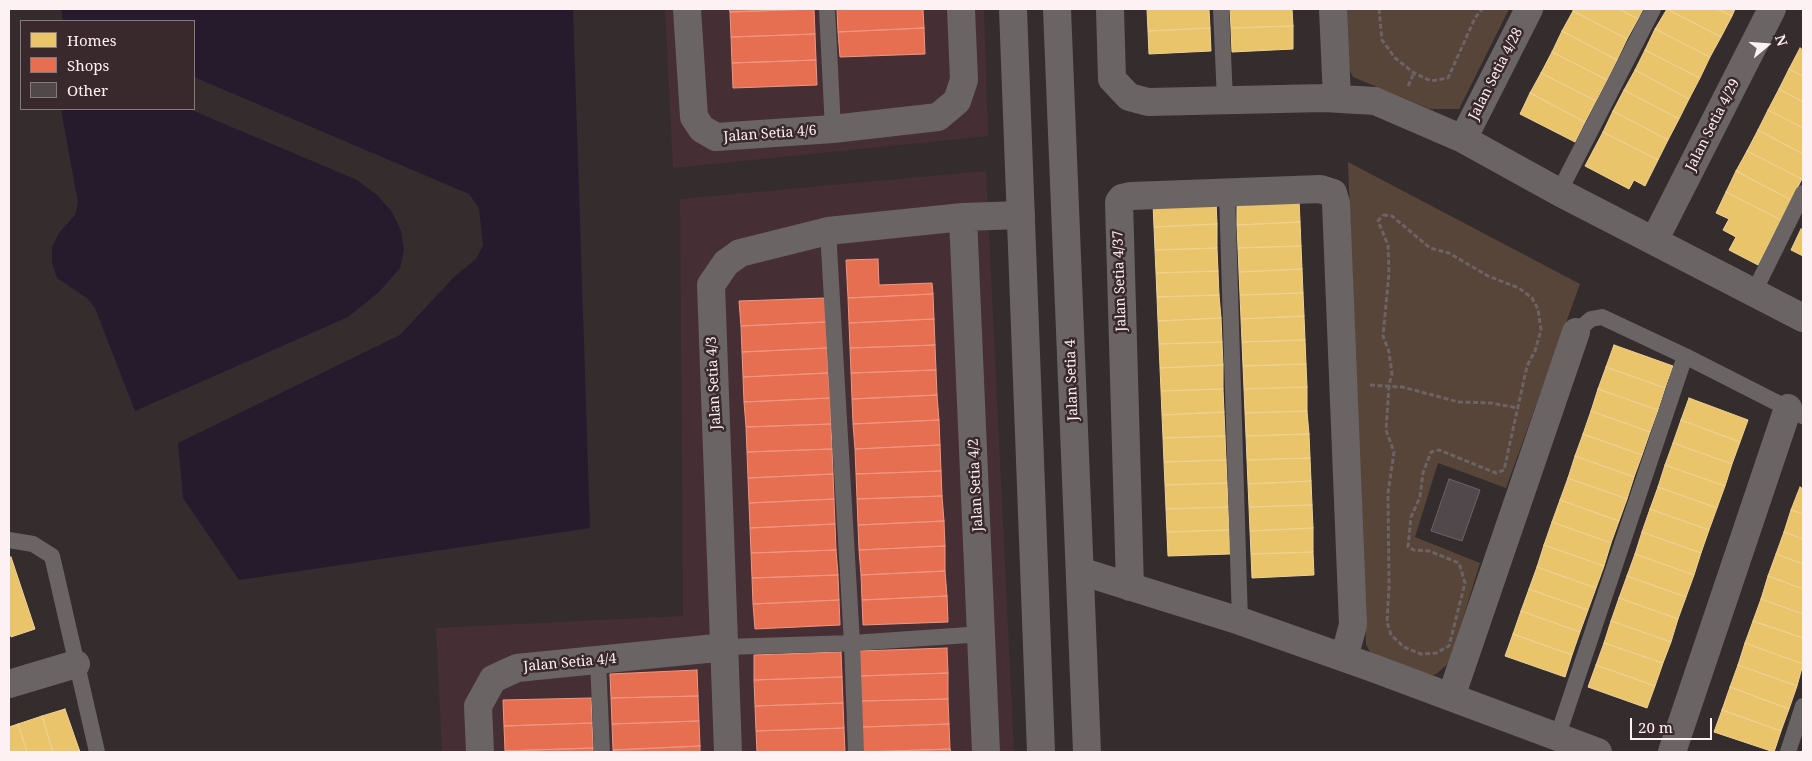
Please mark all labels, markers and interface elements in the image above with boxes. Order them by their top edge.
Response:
legend [20,20,195,110]
north arrow [1742,20,1792,70]
street label: Jalan Setia 4/28 [1466,25,1526,123]
text: Homes [67,30,117,50]
text: N [1771,32,1792,48]
text: Shops [67,55,109,75]
street label: Jalan Setia 4/29 [1683,76,1743,174]
text: Other [67,80,108,100]
street label: Jalan Setia 4/6 [723,122,817,146]
street label: Jalan Setia 4/37 [1110,230,1130,332]
street label: Jalan Setia 4/3 [703,336,725,430]
street label: Jalan Setia 4 [1062,339,1082,421]
street label: Jalan Setia 4/2 [965,438,987,532]
street label: Jalan Setia 4/4 [523,651,617,675]
scale bar [1632,708,1714,740]
text: 20 m [1638,717,1673,737]

